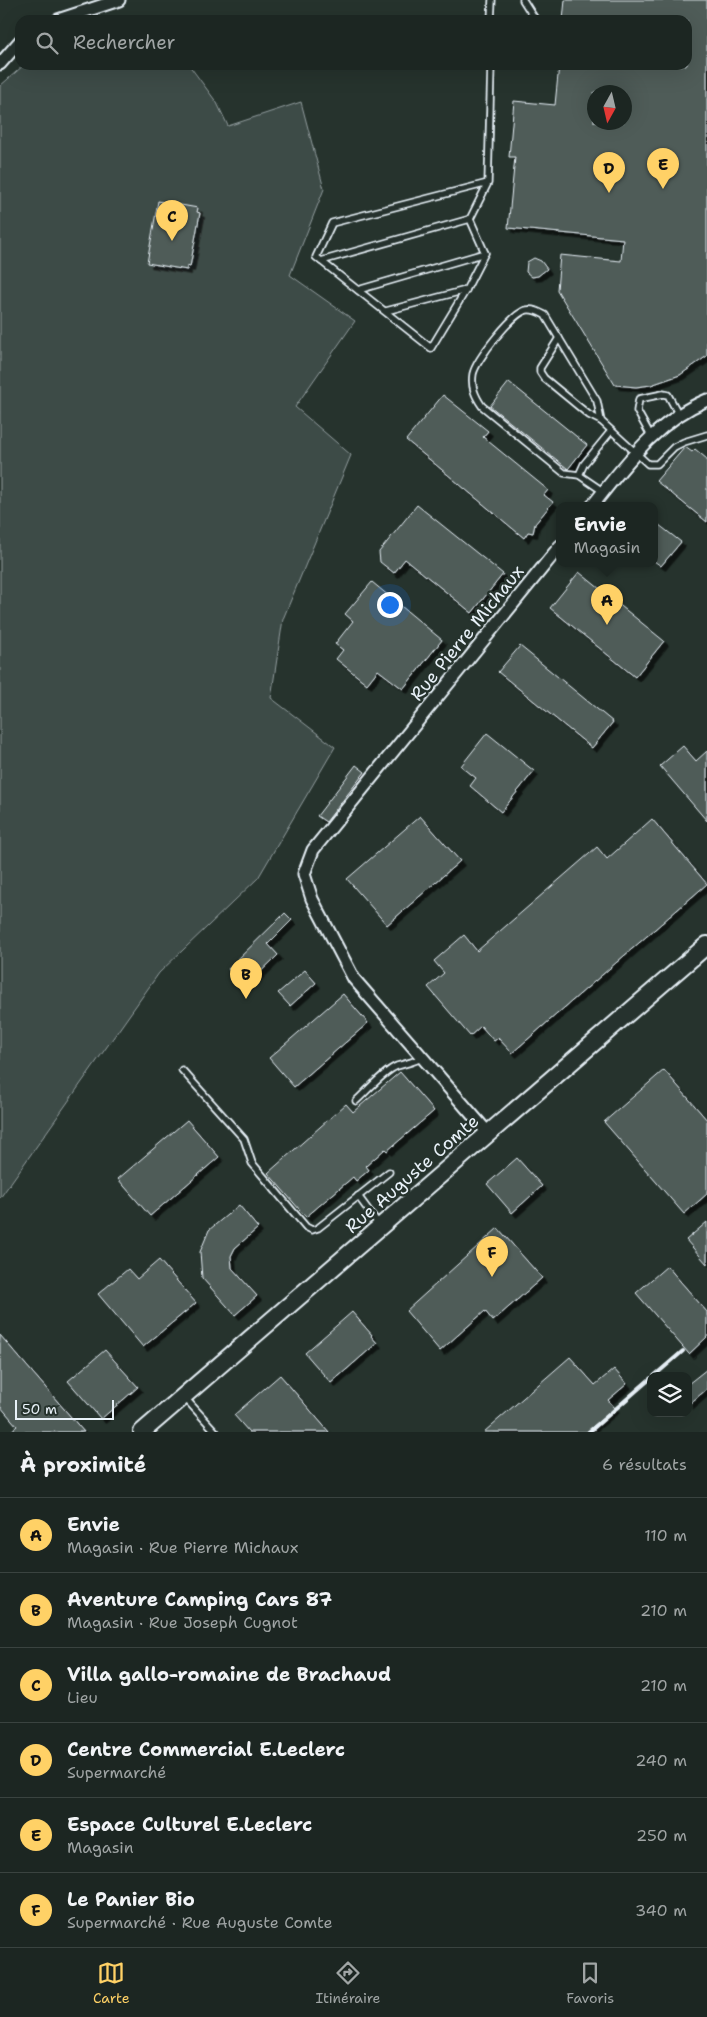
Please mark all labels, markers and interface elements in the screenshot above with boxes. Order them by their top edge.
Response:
search box [15,15,692,70]
icon: search [33,29,61,57]
text: Rechercher [73,30,176,55]
north arrow [587,85,632,130]
pin: E [647,148,679,189]
pin: D [593,152,625,193]
pin: C [156,200,188,241]
popup [556,502,658,567]
text: Envie [574,512,627,537]
text: Magasin [574,537,640,558]
street label: Rue Pierre Michaux [405,560,529,706]
pin: A [591,584,623,625]
your location [377,592,403,618]
pin: B [230,958,262,999]
street label: Rue Auguste Comte [340,1109,484,1239]
pin: F [476,1236,508,1277]
map controls [647,1372,692,1417]
button: layers [647,1372,692,1417]
scale bar [15,1397,114,1420]
text: 50 m [22,1400,57,1418]
text: À proximité [20,1451,146,1479]
text: 6 résultats [602,1454,687,1475]
text: Envie [67,1512,120,1537]
text: A [30,1525,42,1546]
text: 110 m [644,1525,687,1546]
text: Magasin · Rue Pierre Michaux [67,1537,298,1558]
text: Aventure Camping Cars 87 [67,1587,332,1612]
text: B [31,1600,41,1621]
text: 210 m [640,1600,687,1621]
text: Magasin · Rue Joseph Cugnot [67,1612,298,1633]
text: Villa gallo-romaine de Brachaud [67,1662,391,1687]
text: C [31,1675,41,1696]
text: 210 m [640,1675,687,1696]
text: Lieu [67,1687,98,1708]
text: Centre Commercial E.Leclerc [67,1737,345,1762]
text: D [30,1750,42,1771]
text: 240 m [635,1750,687,1771]
text: Supermarché [67,1762,166,1783]
text: Espace Culturel E.Leclerc [67,1812,312,1837]
text: E [31,1825,41,1846]
text: 250 m [636,1825,687,1846]
text: Magasin [67,1837,133,1858]
text: Le Panier Bio [67,1887,195,1912]
text: F [31,1900,41,1921]
text: 340 m [635,1900,687,1921]
text: Supermarché · Rue Auguste Comte [67,1912,333,1933]
tab: Carte [93,1959,130,2007]
tab: Itinéraire [315,1959,381,2007]
tab: Favoris [566,1959,614,2007]

